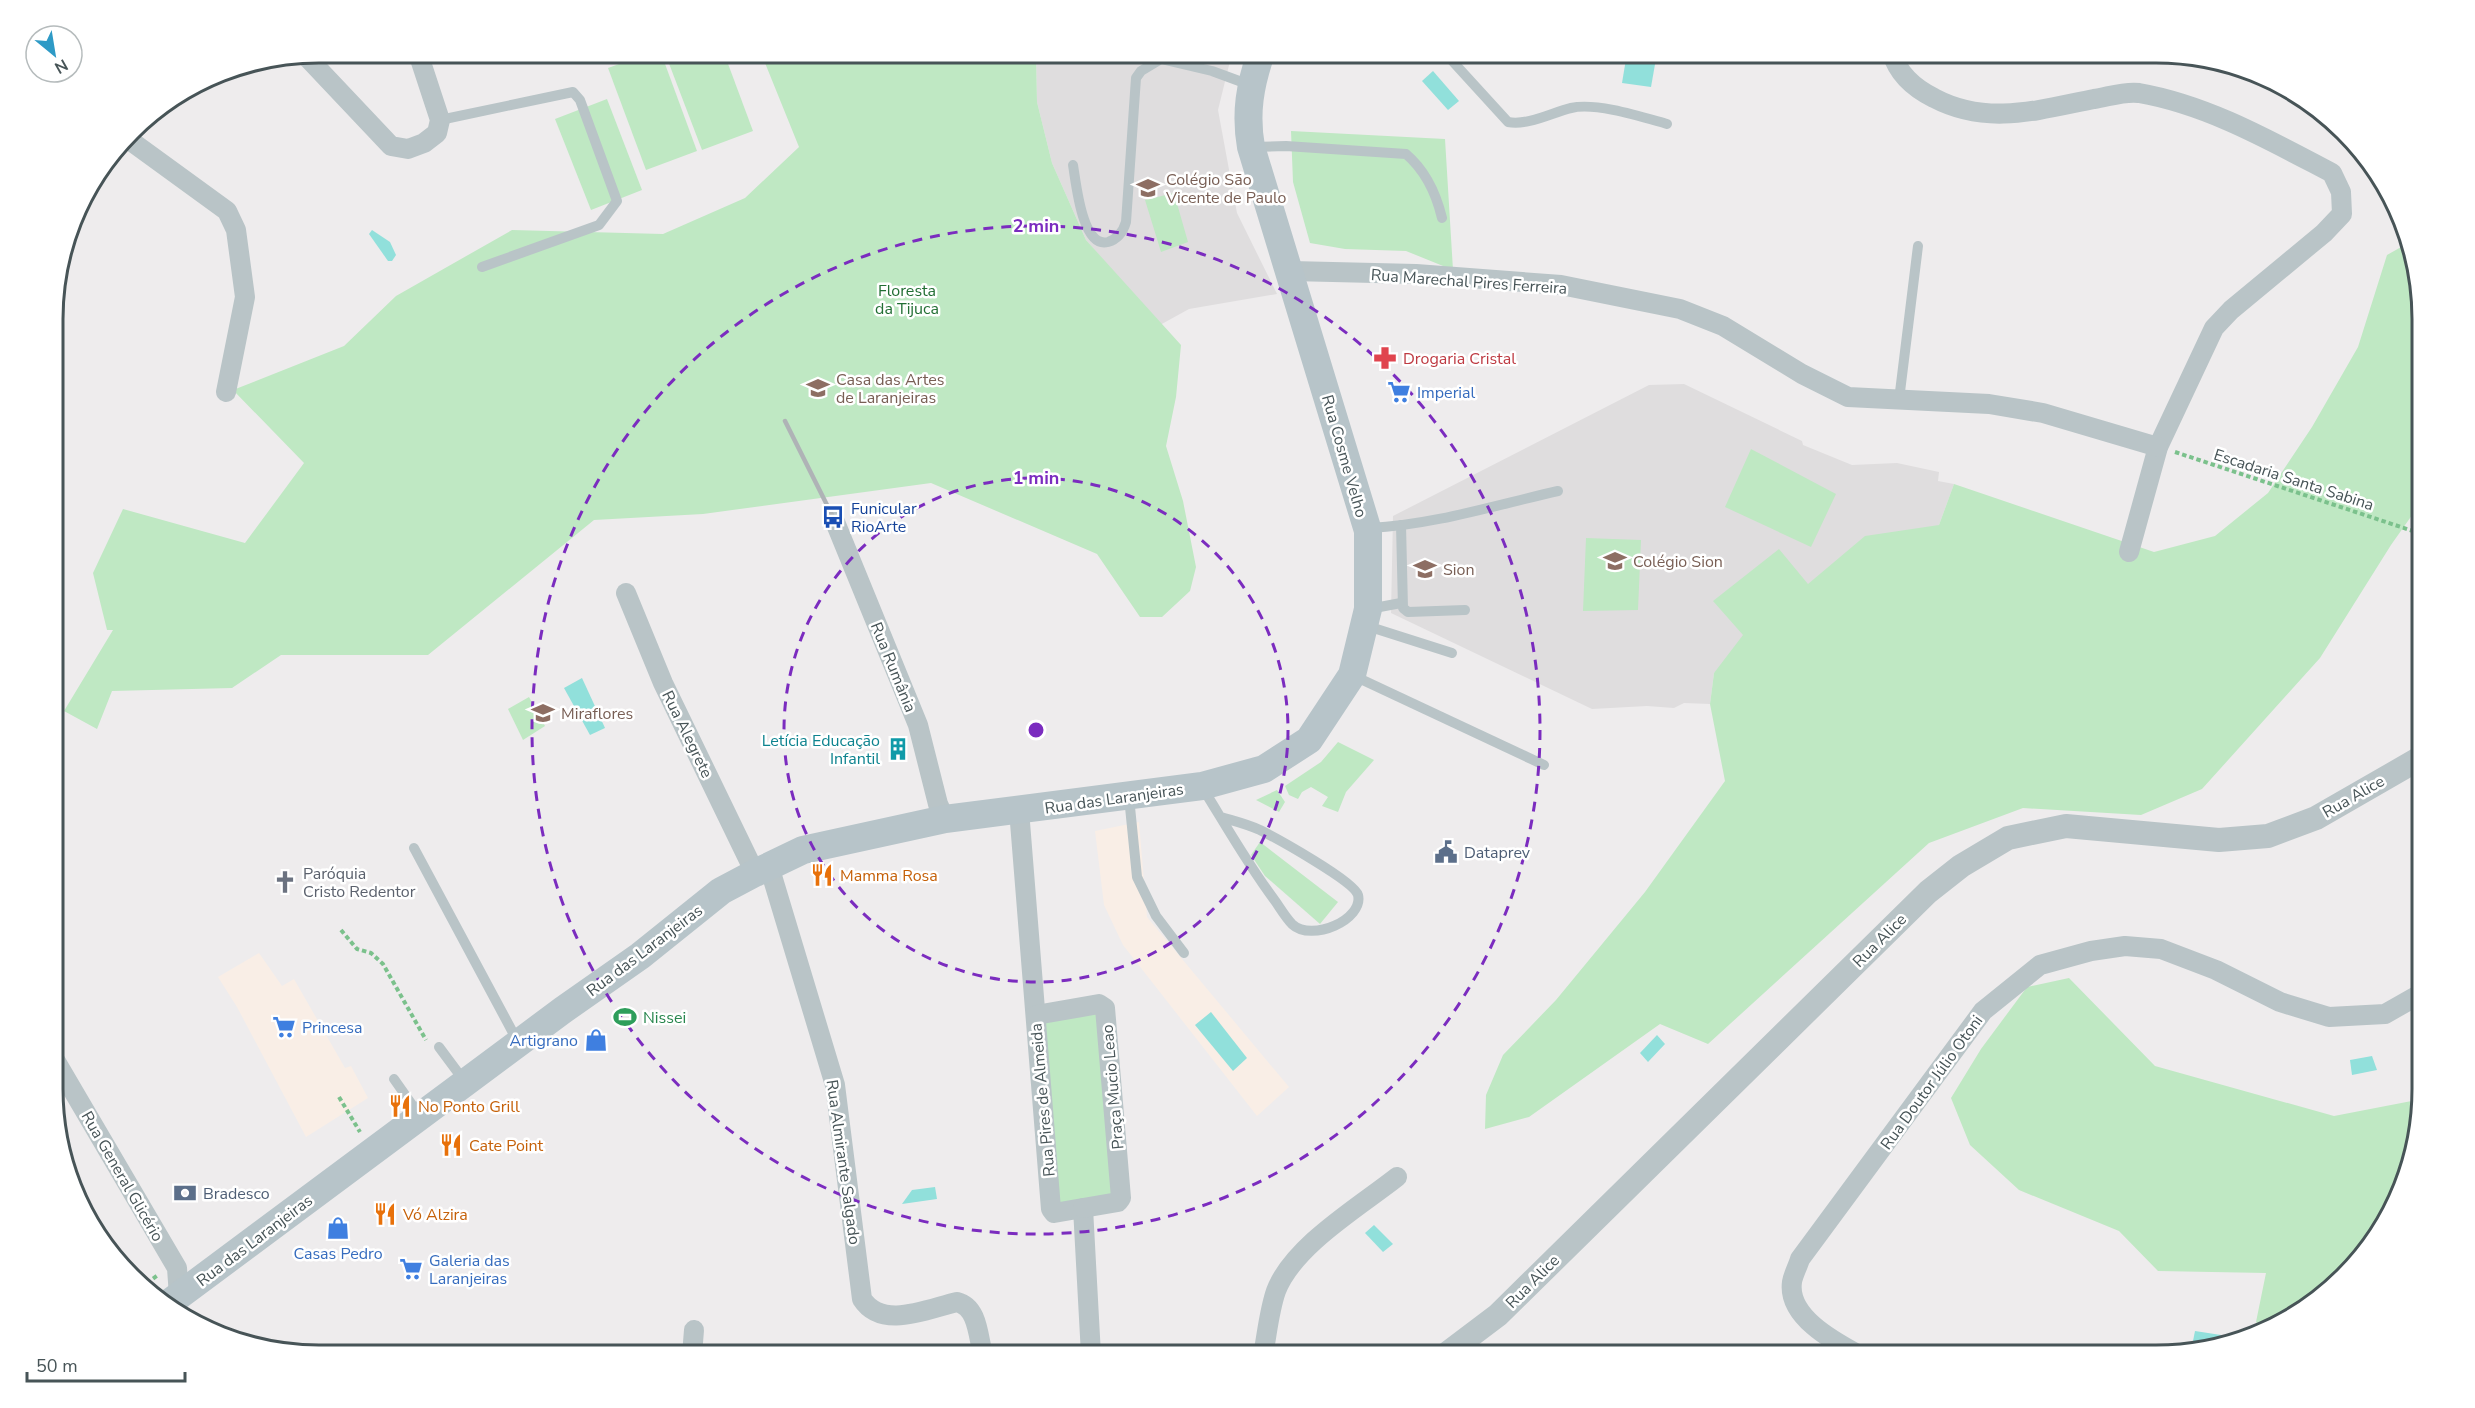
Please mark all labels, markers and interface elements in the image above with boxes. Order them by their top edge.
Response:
north arrow [24,24,84,84]
text: N [50,54,72,79]
place label: Colégio São Vicente de Paulo [1165,169,1287,209]
school or university icon: Colégio São Vicente de Paulo [1135,175,1161,201]
text: 2 min [1013,214,1059,238]
street label: Rua Marechal Pires Ferreira [1370,264,1568,300]
park label: Floresta da Tijuca [875,280,939,320]
pharmacy icon: Drogaria Cristal [1372,345,1398,371]
place label: Drogaria Cristal [1403,348,1516,370]
place label: Casa das Artes de Laranjeiras [836,369,944,409]
school or university icon: Casa das Artes de Laranjeiras [805,375,831,401]
supermarket icon: Imperial [1386,379,1412,405]
place label: Imperial [1417,382,1476,404]
street label: Rua Cosme Velho [1316,392,1372,520]
street label: Escadaria Santa Sabina [2211,444,2377,516]
text: 1 min [1013,466,1059,490]
place label: Funicular RioArte [851,498,917,538]
bus stop icon: Funicular RioArte [820,504,846,530]
school or university icon: Colégio Sion [1602,548,1628,574]
place label: Colégio Sion [1633,551,1723,573]
school or university icon: Sion [1412,556,1438,582]
place label: Sion [1443,559,1475,581]
street label: Rua Rumânia [865,619,921,716]
street label: Rua Alegrete [656,687,718,782]
school or university icon: Miraflores [530,700,556,726]
place label: Miraflores [561,703,633,725]
centre of rings [1026,720,1046,740]
place label: Letícia Educação Infantil [762,730,880,770]
building icon: Letícia Educação Infantil [885,736,911,762]
street label: Rua Alice [2318,770,2389,823]
street label: Rua das Laranjeiras [1043,778,1185,820]
public building icon: Dataprev [1433,839,1459,865]
place label: Dataprev [1464,842,1531,864]
restaurant icon: Mamma Rosa [809,862,835,888]
place label: Paróquia Cristo Redentor [303,863,416,903]
place label: Mamma Rosa [840,865,938,887]
church icon: Paróquia Cristo Redentor [272,869,298,895]
street label: Rua das Laranjeiras [582,900,707,1002]
street label: Rua Alice [1848,909,1912,973]
sports icon: Nissei [612,1004,638,1030]
place label: Nissei [643,1007,686,1029]
street label: Rua Doutor Júlio Otoni [1875,1011,1988,1154]
supermarket icon: Princesa [271,1014,297,1040]
place label: Princesa [302,1017,362,1039]
street label: Rua Pires de Almeida [1025,1022,1061,1178]
street label: Praça Mucio Leao [1097,1023,1129,1150]
shop icon: Artigrano [583,1027,609,1053]
place label: Artigrano [509,1030,578,1052]
street label: Rua Almirante Salgado [821,1078,866,1246]
restaurant icon: No Ponto Grill [387,1093,413,1119]
place label: No Ponto Grill [418,1096,520,1118]
street label: Rua General Glicério [76,1107,168,1246]
restaurant icon: Cate Point [438,1132,464,1158]
place label: Cate Point [469,1135,544,1157]
bank icon: Bradesco [172,1180,198,1206]
place label: Bradesco [203,1183,270,1205]
street label: Rua das Laranjeiras [192,1190,317,1292]
restaurant icon: Vó Alzira [372,1201,398,1227]
place label: Vó Alzira [402,1204,468,1226]
shop icon: Casas Pedro [325,1215,351,1241]
place label: Casas Pedro [293,1243,383,1265]
place label: Galeria das Laranjeiras [429,1250,510,1290]
street label: Rua Alice [1501,1250,1565,1314]
supermarket icon: Galeria das Laranjeiras [398,1256,424,1282]
scale bar [27,1345,184,1383]
text: 50 m [36,1354,78,1378]

